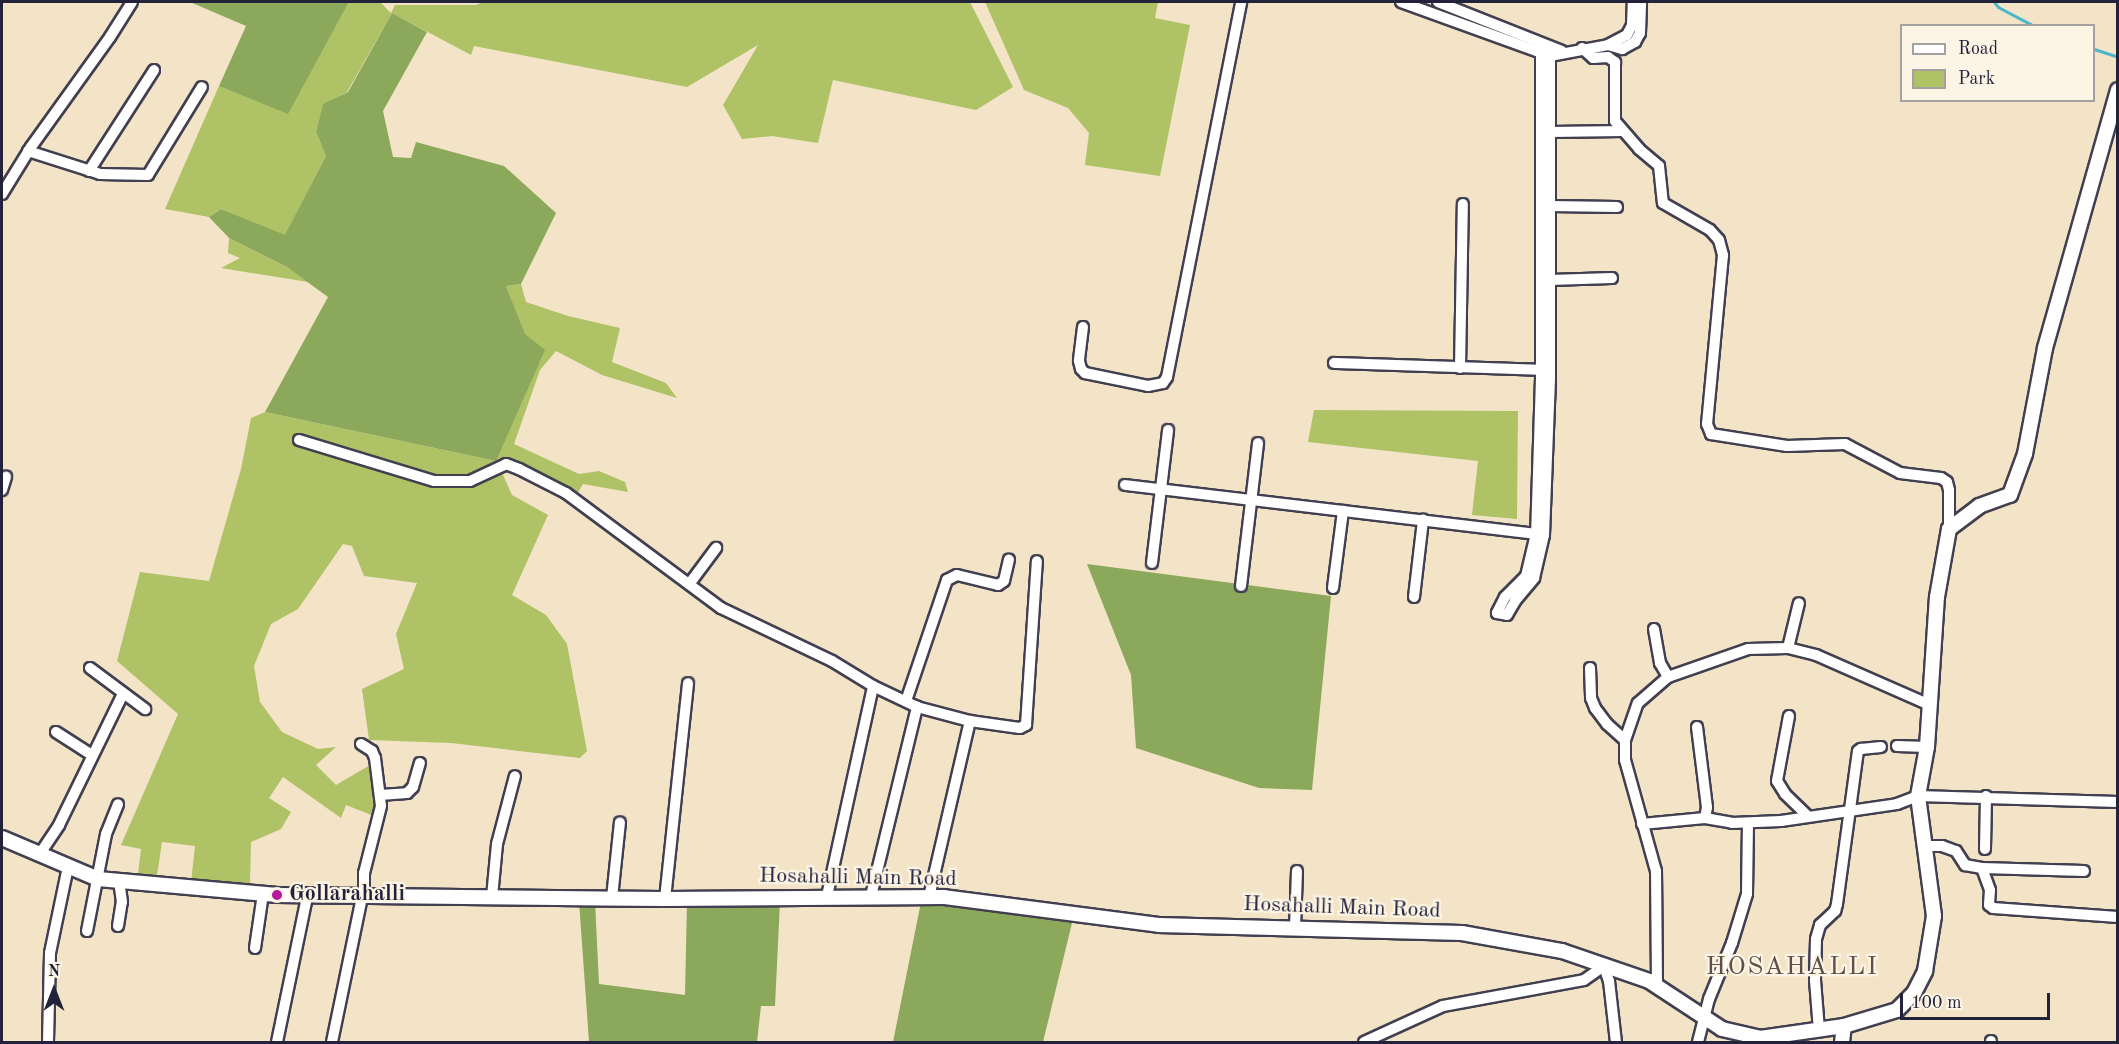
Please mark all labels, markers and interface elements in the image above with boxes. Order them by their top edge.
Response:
legend [1900,24,2095,102]
text: Road [1958,40,1998,58]
text: Park [1958,70,1995,88]
street label: Hosahalli Main Road [759,863,957,893]
place label: Gollarahalli [289,882,405,908]
marker: Gollarahalli [270,888,284,902]
street label: Hosahalli Main Road [1243,891,1441,925]
district label: HOSAHALLI [1706,952,1878,984]
north arrow [24,960,84,1020]
text: N [48,964,60,980]
scale bar [1903,981,2053,1019]
text: 100 m [1911,994,1962,1012]

